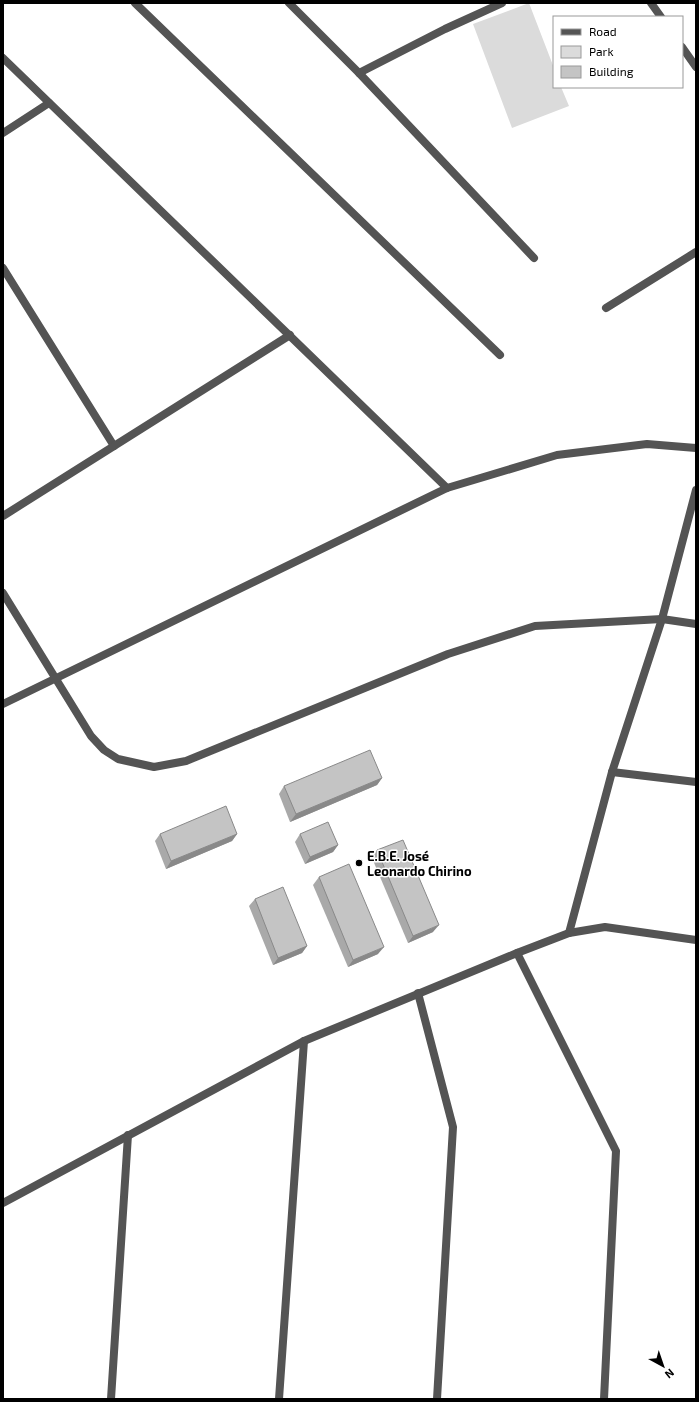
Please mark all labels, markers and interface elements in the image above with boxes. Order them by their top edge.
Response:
legend [553,16,683,88]
text: Road [589,24,617,38]
text: Park [589,44,614,58]
text: Building [589,64,634,78]
place label: E.B.E. José Leonardo Chirino [367,848,472,879]
marker: E.B.E. José Leonardo Chirino [354,858,364,868]
north arrow [643,1346,683,1386]
text: N [662,1367,677,1382]

